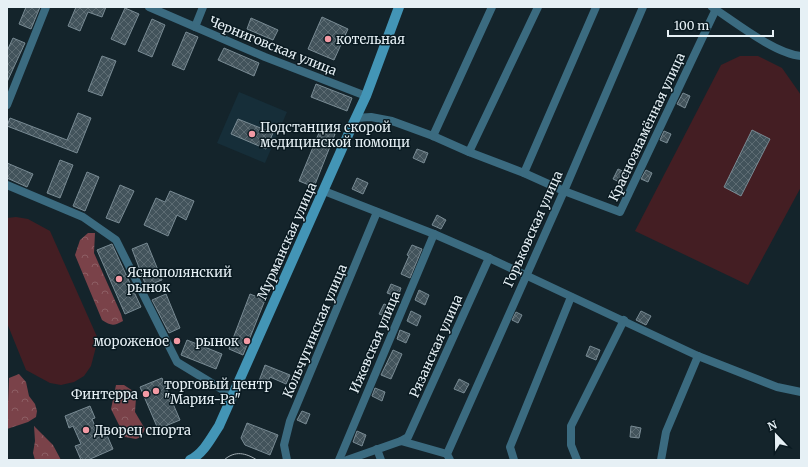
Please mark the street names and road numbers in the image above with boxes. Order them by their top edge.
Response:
street label: Черниговская улица [207,13,339,79]
street label: Краснознамённая улица [605,50,689,204]
street label: Горьковская улица [500,168,566,290]
street label: Мурманская улица [253,180,321,302]
street label: Кольчугинская улица [279,262,351,400]
street label: Ижевская улица [346,288,404,396]
street label: Рязанская улица [406,292,466,400]

